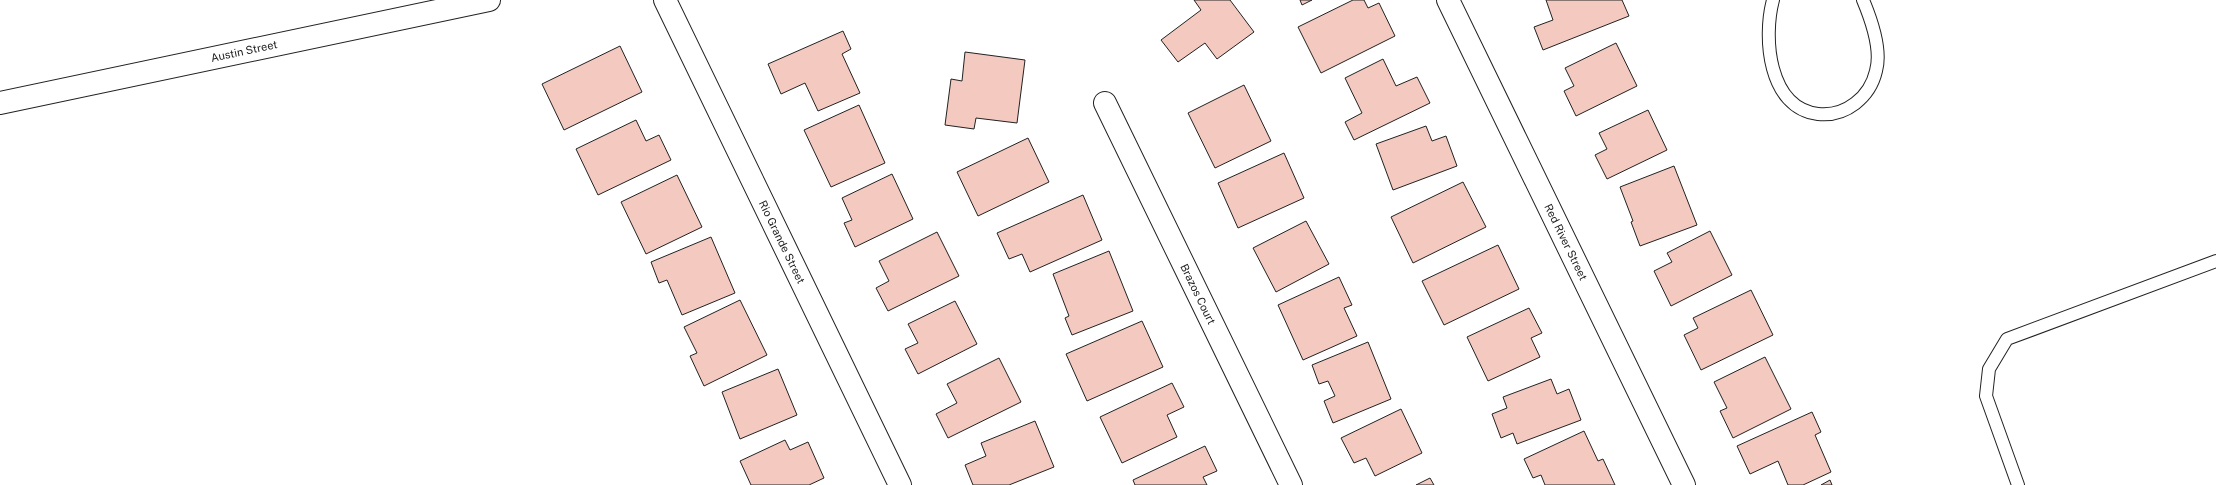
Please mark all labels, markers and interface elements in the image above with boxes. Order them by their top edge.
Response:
street label: Austin Street [210,38,278,64]
street label: Rio Grande Street [757,198,807,286]
street label: Red River Street [1542,202,1590,282]
street label: Brazos Court [1178,262,1218,326]

